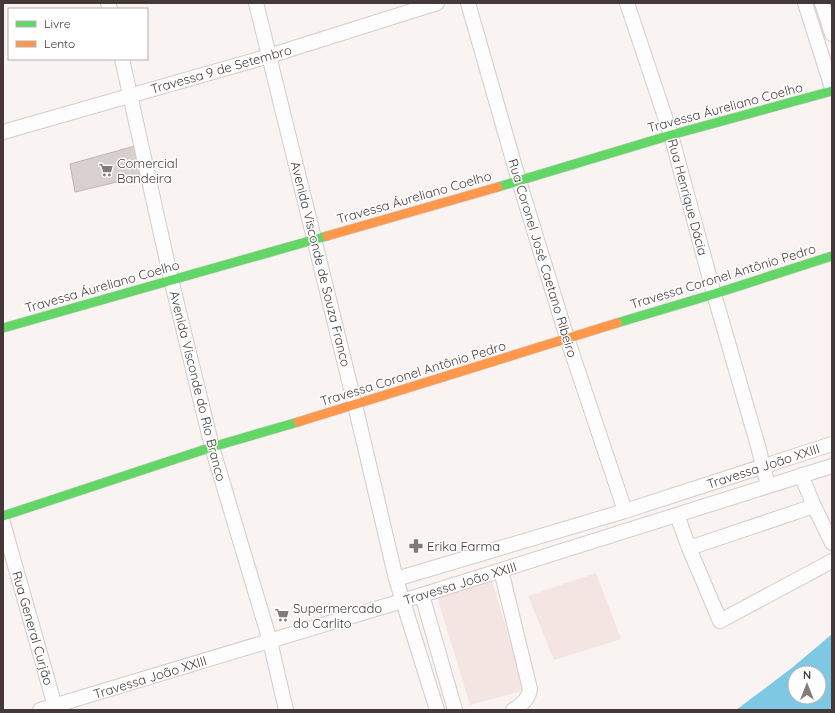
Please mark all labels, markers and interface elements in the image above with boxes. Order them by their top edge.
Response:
legend [8,8,148,60]
text: Livre [44,16,71,31]
text: Lento [44,36,75,51]
street label: Travessa 9 de Setembro [149,41,293,97]
street label: Travessa Áureliano Coelho [646,79,804,135]
street label: Rua Henrique Dácia [665,137,711,257]
place label: Comercial Bandeira [117,155,178,186]
street label: Rua Coronel José Caetano Ribeiro [505,157,581,359]
street label: Avenida Visconde de Souza Franco [288,160,354,369]
supermarket icon: Comercial Bandeira [98,162,114,178]
street label: Travessa Áureliano Coelho [335,167,493,227]
street label: Travessa Coronel Antônio Pedro [628,240,818,312]
street label: Travessa Áureliano Coelho [23,256,181,316]
street label: Avenida Visconde do Rio Branco [167,289,229,483]
street label: Travessa Coronel Antônio Pedro [318,337,508,409]
street label: Travessa João XXIII [705,440,821,492]
pharmacy icon: Erika Farma [408,538,424,554]
place label: Erika Farma [427,538,500,554]
street label: Travessa João XXIII [401,558,519,608]
street label: Rua General Curjão [9,569,57,687]
place label: Supermercado do Carlito [293,600,382,631]
supermarket icon: Supermercado do Carlito [274,607,290,623]
street label: Travessa João XXIII [91,652,209,702]
north arrow [787,665,827,705]
text: N [803,668,811,682]

